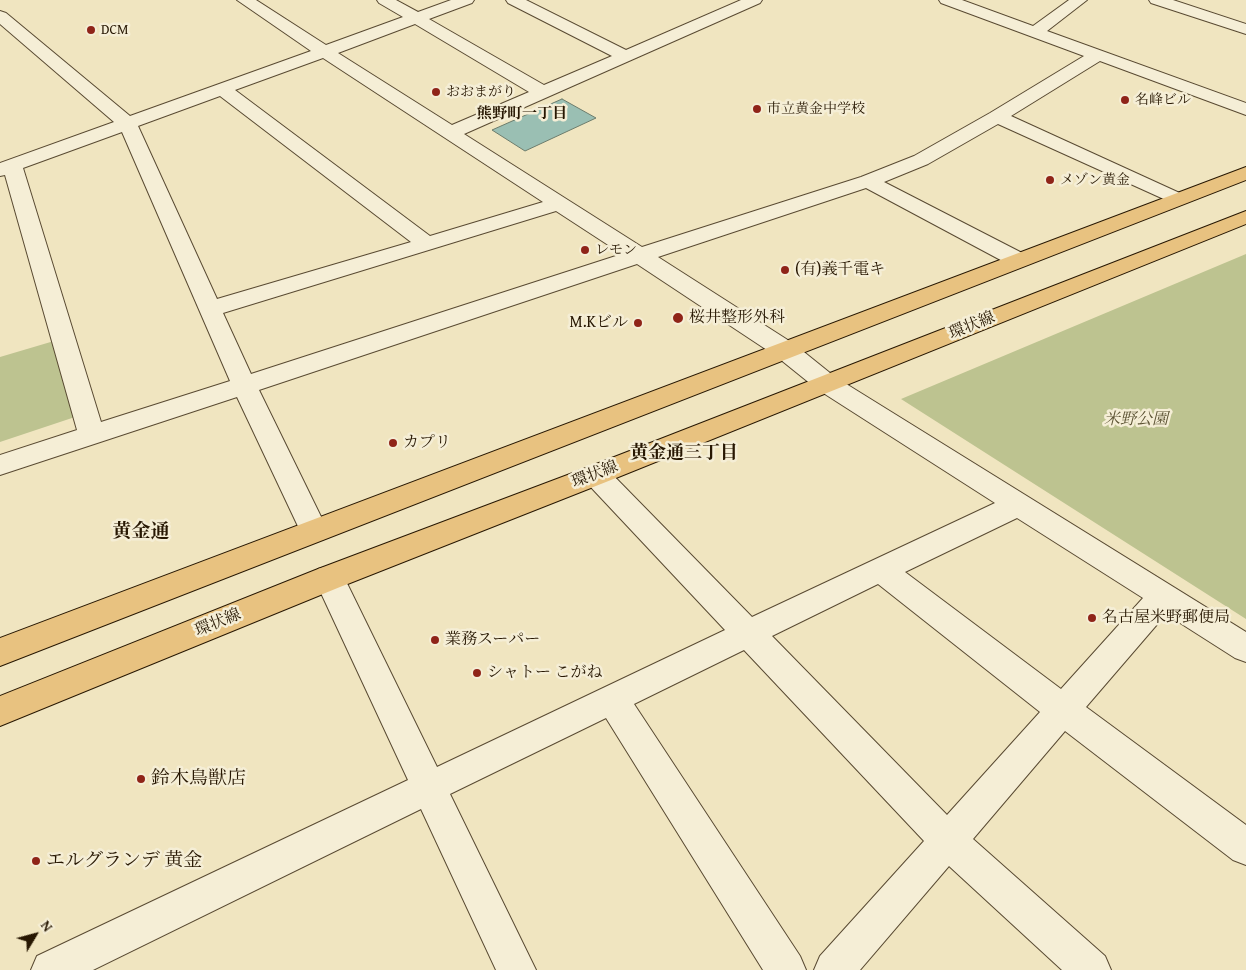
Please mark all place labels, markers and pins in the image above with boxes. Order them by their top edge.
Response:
place label: DCM [101,22,129,38]
marker: DCM [85,24,97,36]
place label: おおまがり [446,84,516,100]
marker: おおまがり [430,86,442,98]
place label: 名峰ビル [1135,92,1191,108]
marker: 名峰ビル [1119,94,1131,106]
place label: 市立黄金中学校 [767,101,865,117]
marker: 市立黄金中学校 [751,103,763,115]
place label: メゾン黄金 [1060,172,1130,188]
marker: メゾン黄金 [1044,174,1056,186]
place label: レモン [595,242,637,258]
marker: レモン [579,244,591,256]
place label: (有)義千電キ [795,260,885,280]
marker: (有)義千電キ [779,264,791,276]
place label: 桜井整形外科 [689,308,785,328]
marker: 桜井整形外科 [671,311,685,325]
place label: M.Kビル [570,313,628,333]
marker: M.Kビル [632,317,644,329]
place label: カプリ [403,433,451,453]
marker: カプリ [387,437,399,449]
place label: 名古屋米野郵便局 [1102,608,1230,628]
marker: 名古屋米野郵便局 [1086,612,1098,624]
place label: 業務スーパー [445,630,540,650]
marker: 業務スーパー [429,634,441,646]
place label: シャトー こがね [487,663,603,683]
marker: シャトー こがね [471,667,483,679]
place label: 鈴木鳥獣店 [151,768,246,790]
marker: 鈴木鳥獣店 [135,773,147,785]
place label: エルグランデ 黄金 [46,850,202,872]
marker: エルグランデ 黄金 [30,855,42,867]

